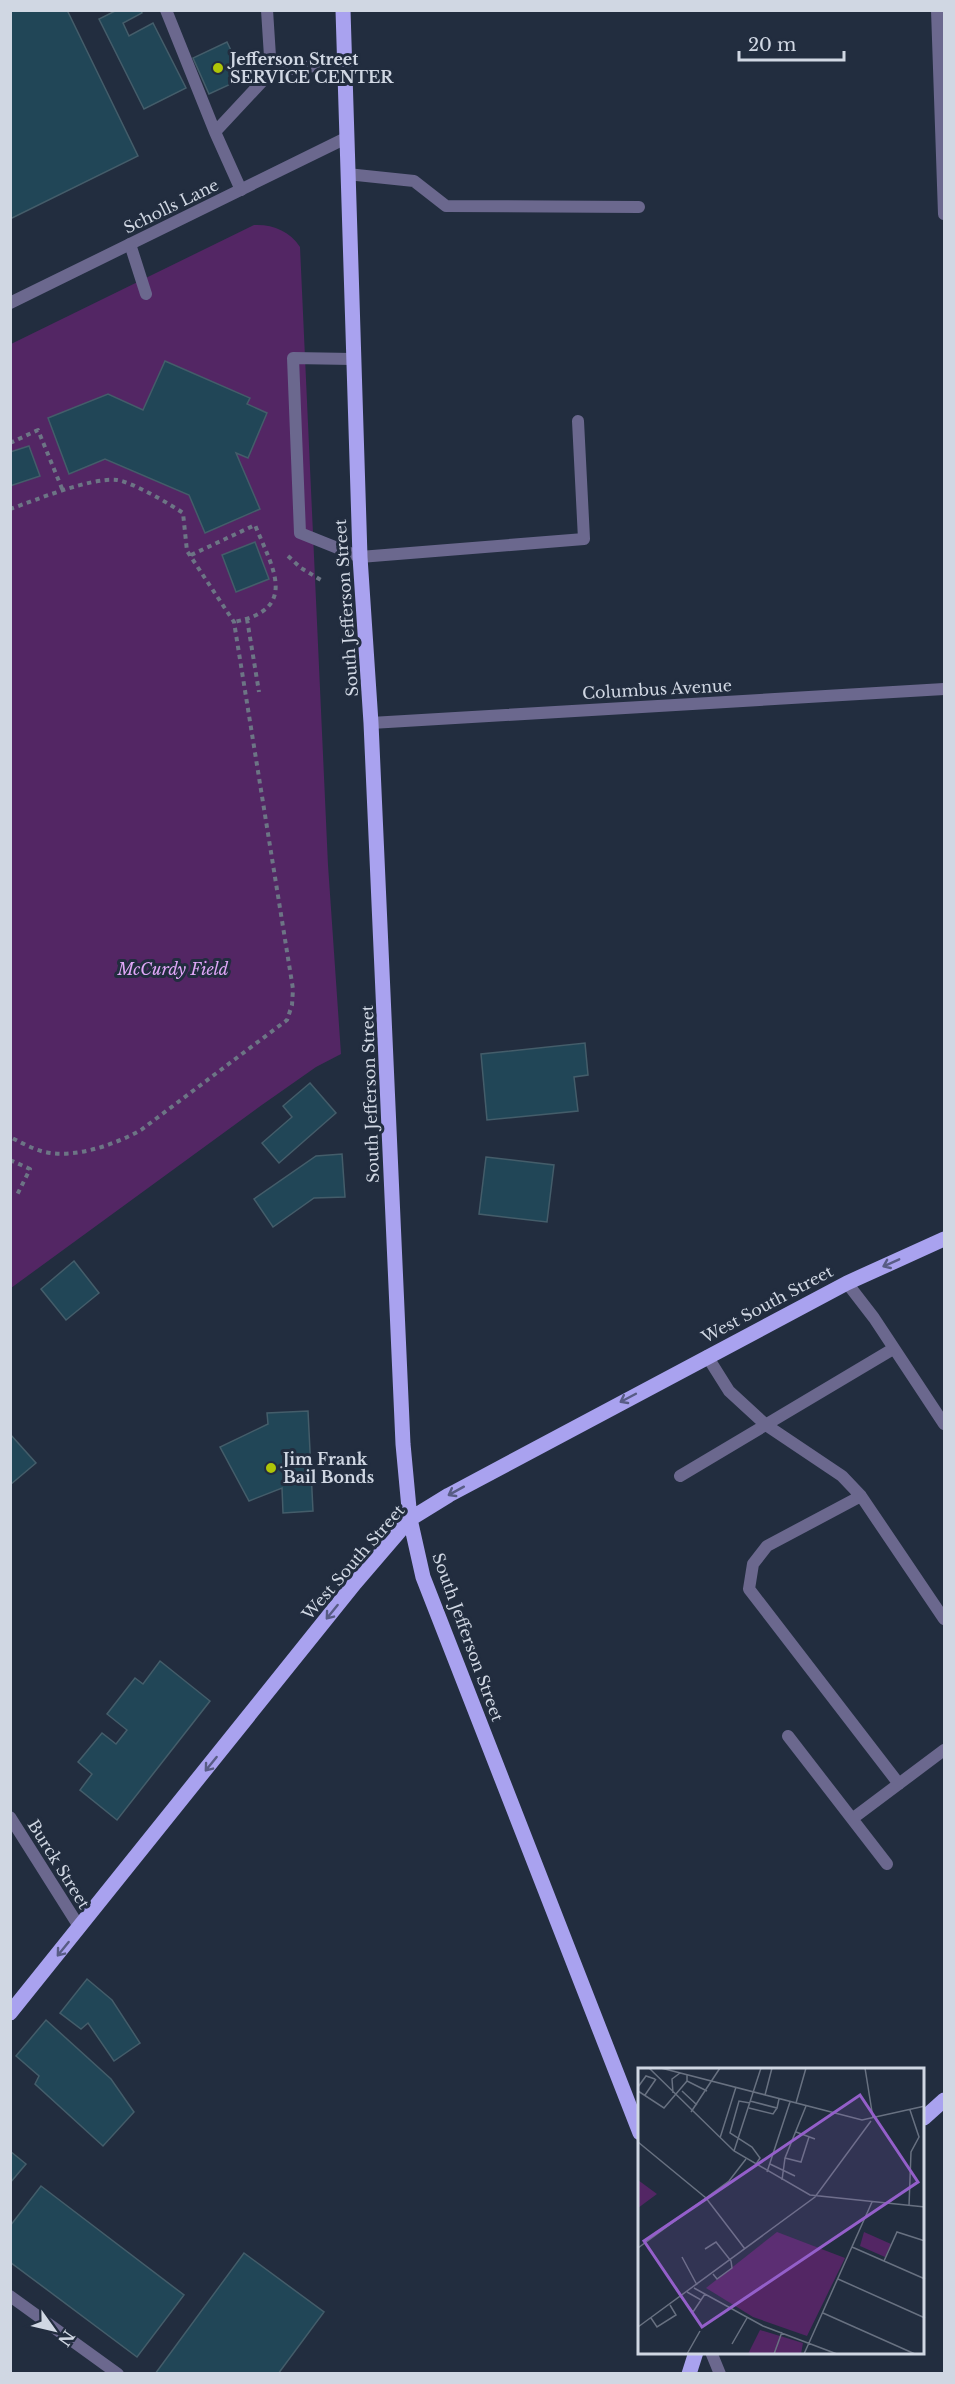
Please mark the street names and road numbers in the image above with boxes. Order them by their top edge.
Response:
street label: Scholls Lane [120,174,222,238]
street label: South Jefferson Street [330,519,362,697]
street label: Columbus Avenue [582,675,732,703]
street label: South Jefferson Street [357,1005,383,1183]
street label: West South Street [697,1261,836,1348]
street label: West South Street [297,1500,408,1624]
street label: South Jefferson Street [428,1550,508,1724]
street label: Burck Street [24,1816,94,1912]

